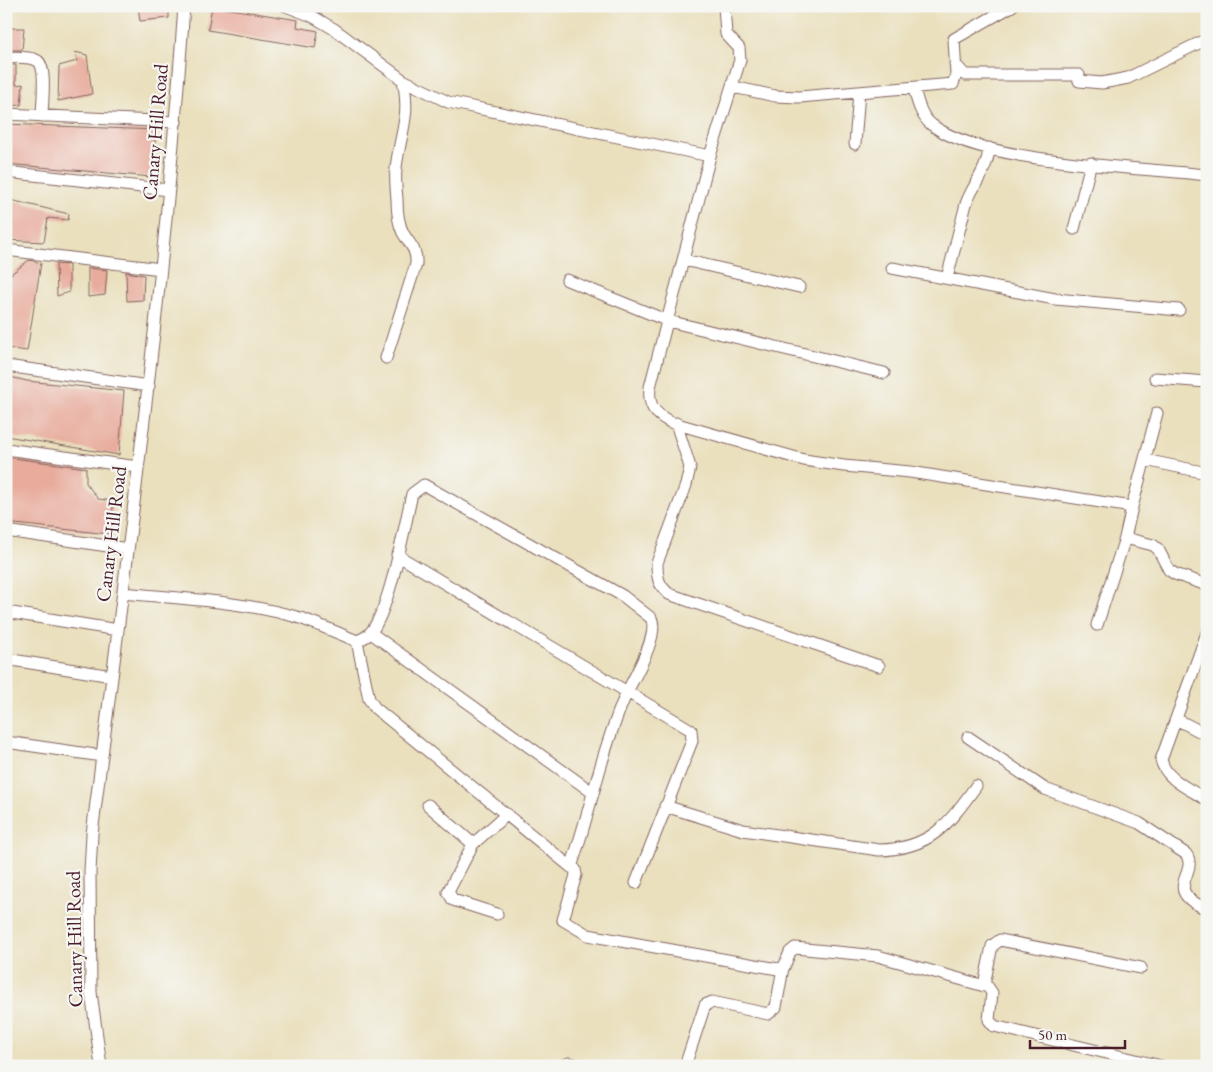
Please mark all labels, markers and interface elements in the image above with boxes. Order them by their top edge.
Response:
street label: Canary Hill Road [136,62,174,201]
street label: Canary Hill Road [90,464,132,603]
street label: Canary Hill Road [60,870,88,1008]
scale bar [1030,1017,1126,1049]
text: 50 m [1038,1025,1067,1044]

